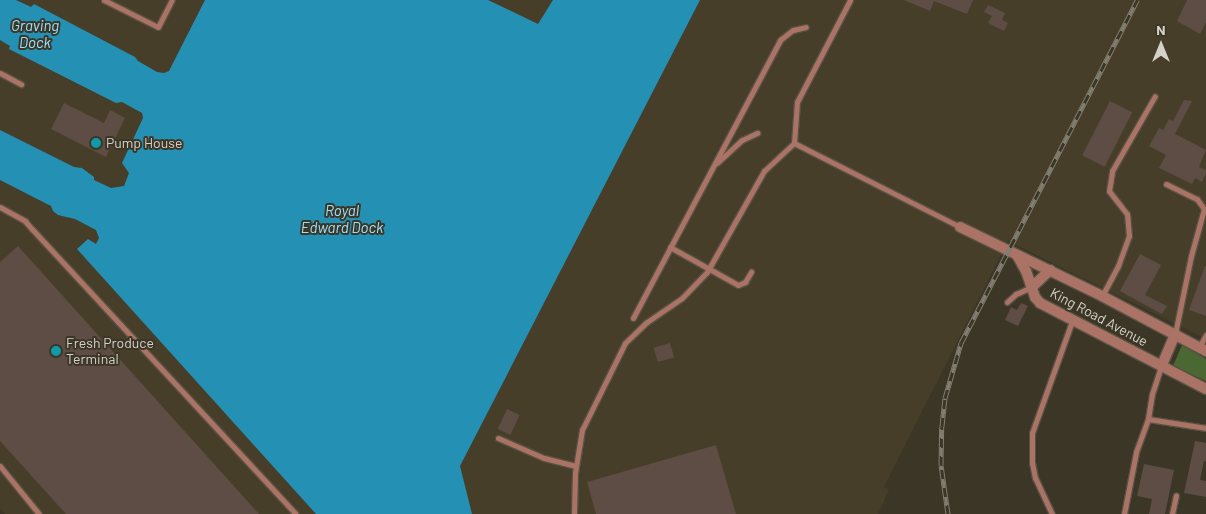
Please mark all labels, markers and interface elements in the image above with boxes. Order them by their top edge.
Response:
water label: Graving Dock [11,16,59,51]
north arrow [1136,20,1186,70]
text: N [1156,21,1166,38]
place label: Pump House [106,135,182,151]
marker: Pump House [90,137,102,149]
water label: Royal Edward Dock [301,201,383,236]
street label: King Road Avenue [1047,284,1151,350]
place label: Fresh Produce Terminal [66,335,154,368]
marker: Fresh Produce Terminal [50,345,62,357]

